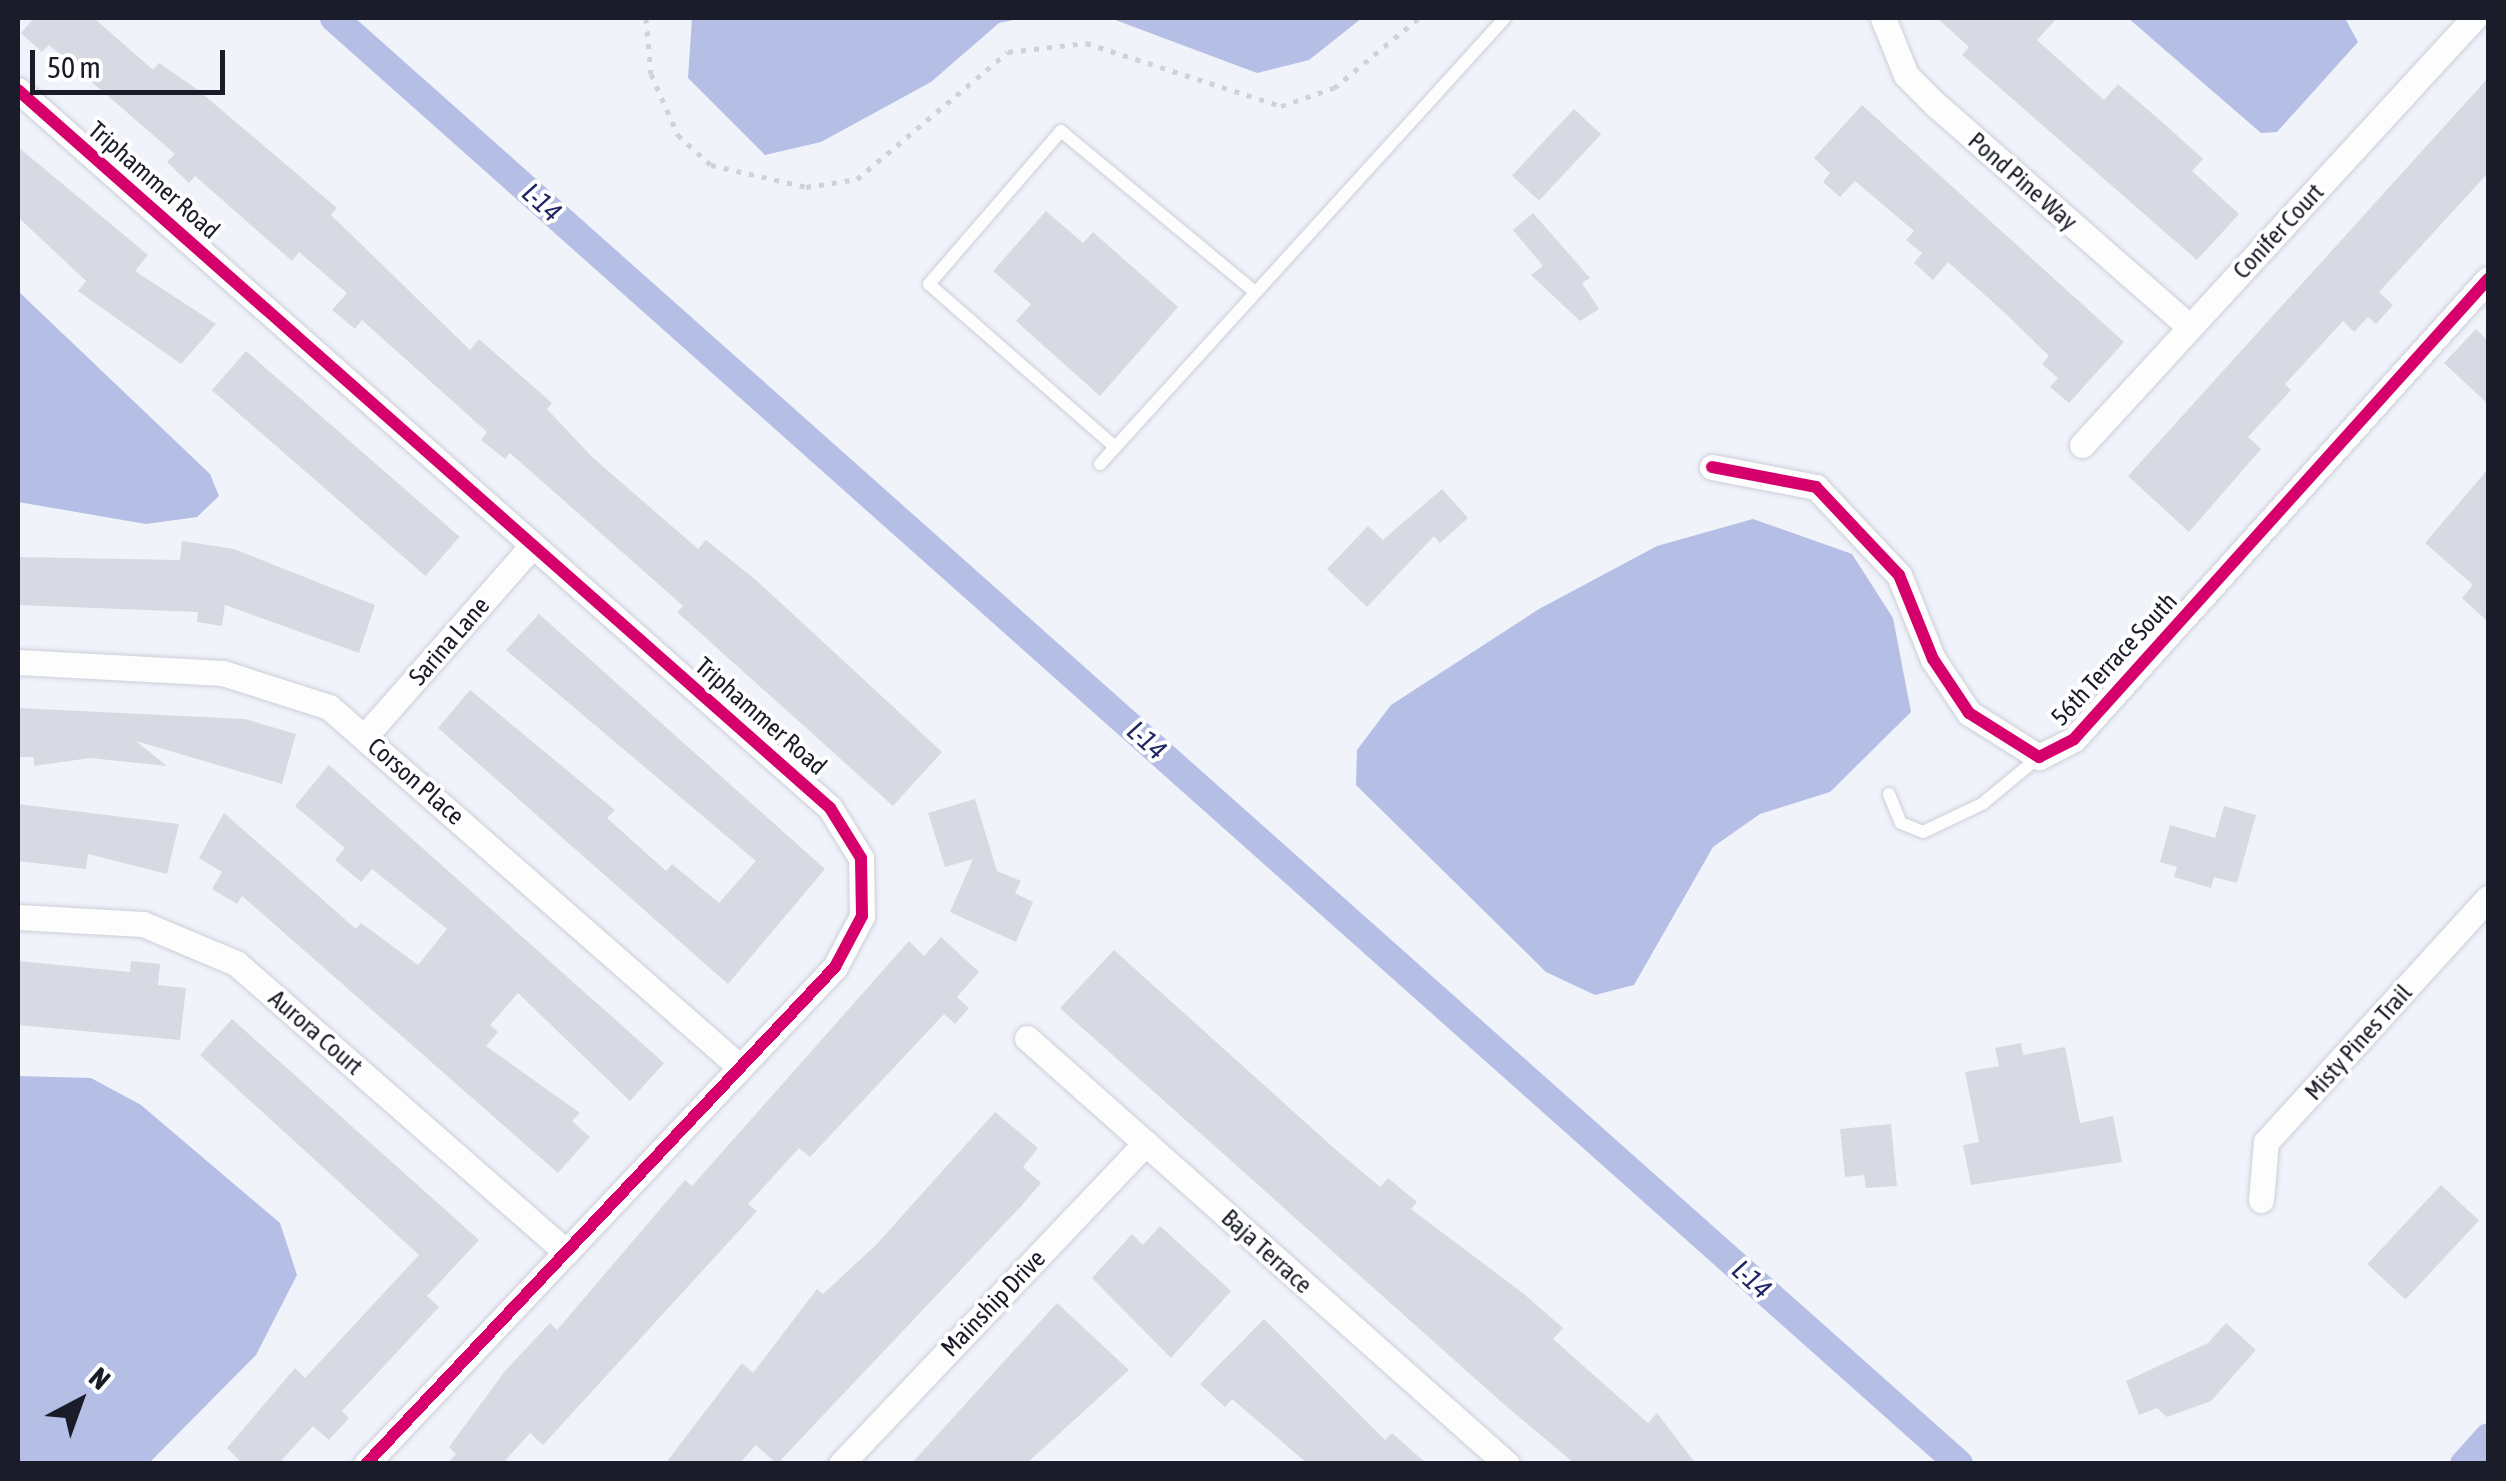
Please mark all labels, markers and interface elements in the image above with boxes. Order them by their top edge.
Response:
scale bar [35,30,230,92]
text: 50 m [47,50,101,84]
street label: Triphammer Road [82,115,226,245]
street label: Pond Pine Way [1962,125,2084,237]
water label: L-14 [515,176,569,228]
street label: Conifer Court [2226,177,2330,285]
street label: 56th Terrace South [2045,586,2183,732]
street label: Sarina Lane [403,591,495,691]
street label: Triphammer Road [689,651,833,781]
water label: L-14 [1120,714,1174,766]
street label: Corson Place [362,731,470,831]
street label: Misty Pines Trail [2298,978,2418,1106]
street label: Aurora Court [263,983,369,1081]
street label: Baja Terrace [1216,1203,1318,1299]
street label: Mainship Drive [935,1243,1051,1363]
water label: L-14 [1725,1253,1779,1305]
north arrow [30,1351,130,1451]
text: N [83,1361,116,1396]

